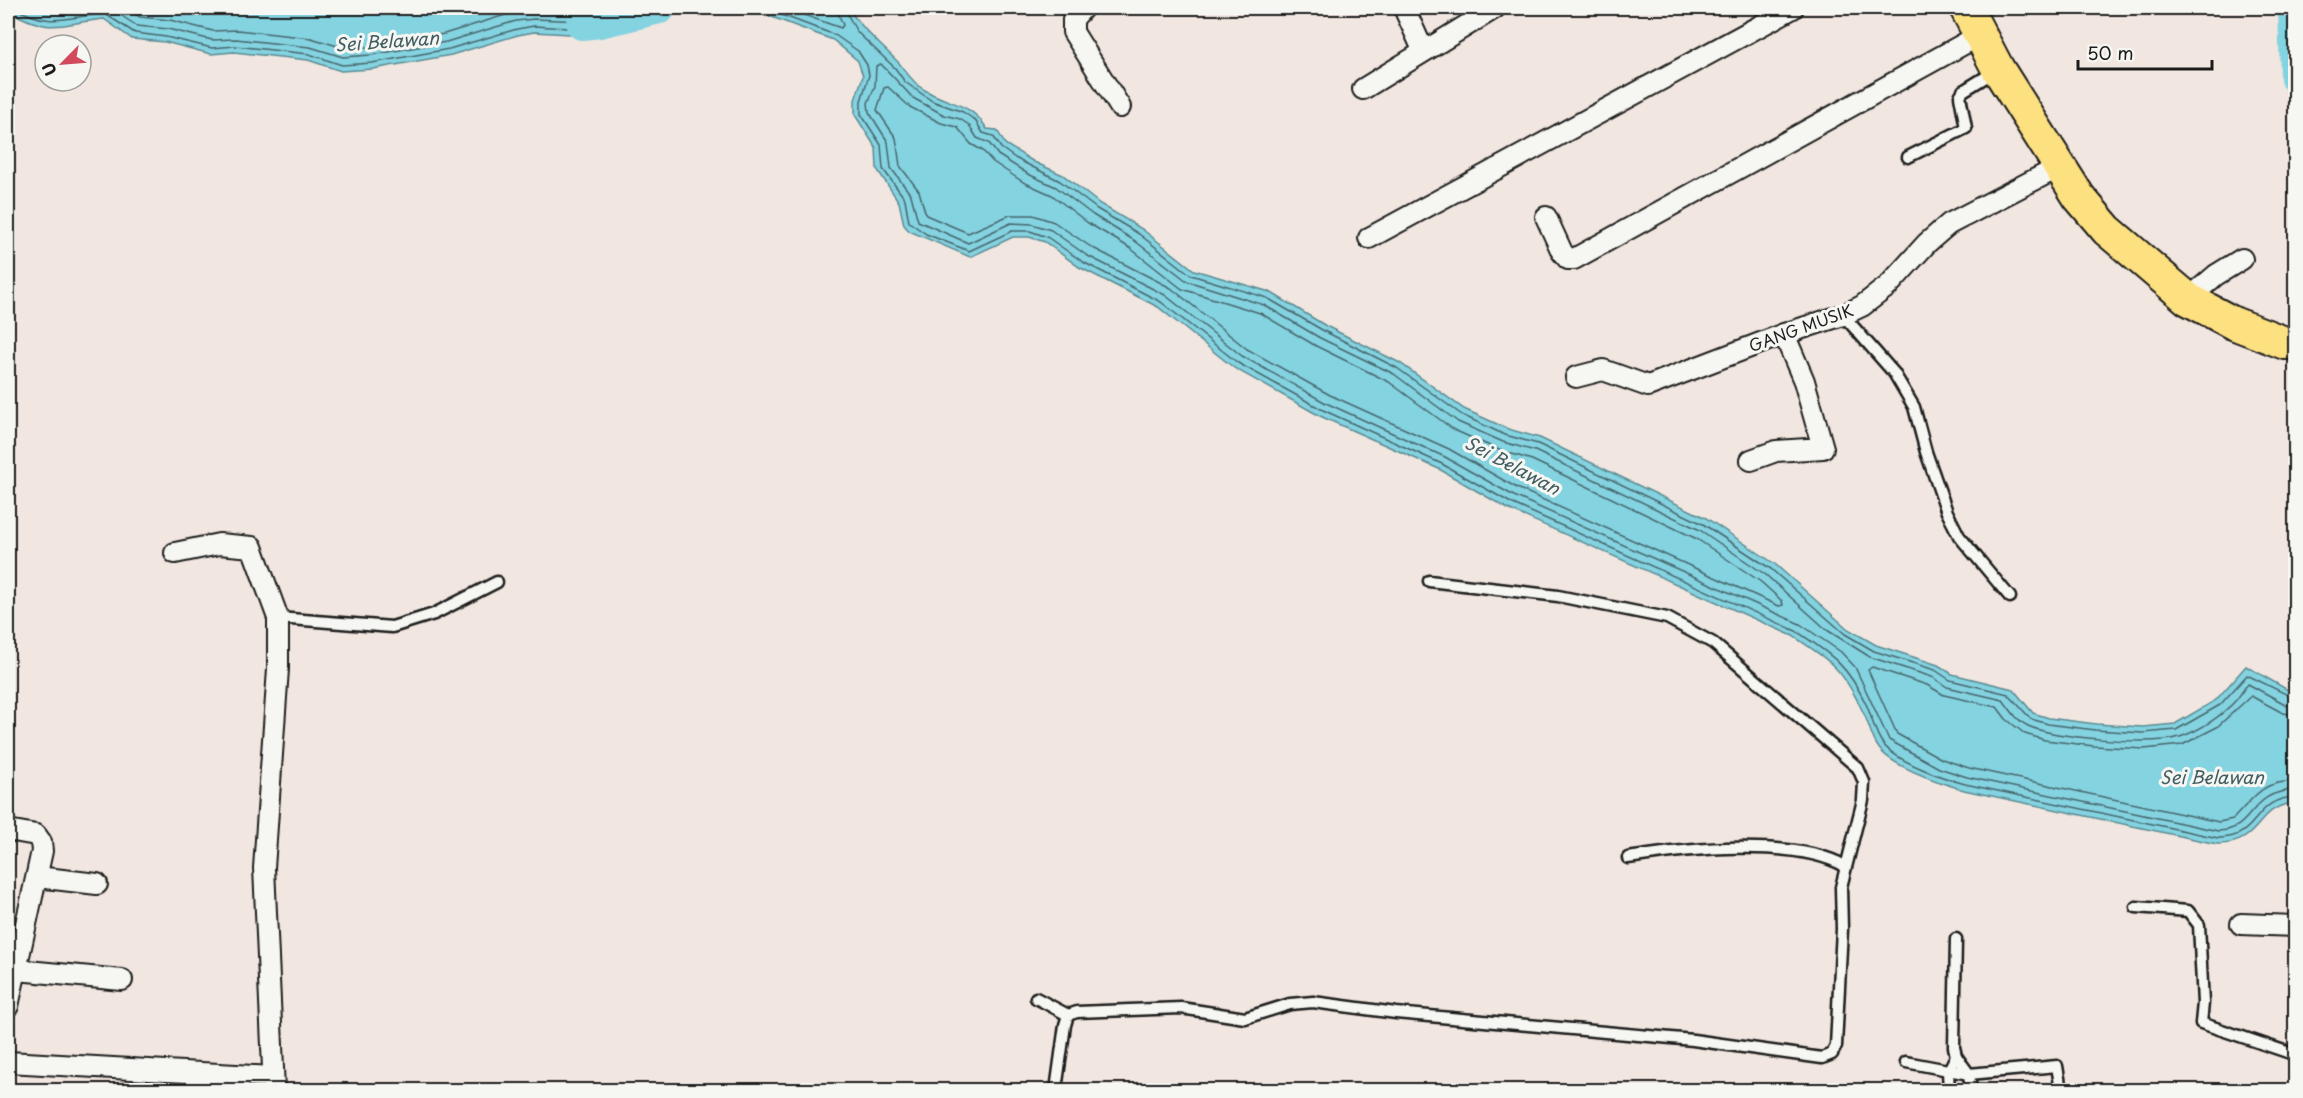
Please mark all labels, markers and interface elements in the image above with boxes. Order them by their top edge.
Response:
water label: Sei Belawan [334,23,441,58]
north arrow [33,33,93,93]
scale bar [2078,33,2212,71]
text: 50 m [2087,39,2134,66]
text: U [35,59,62,80]
street label: GANG MUSIK [1745,297,1856,357]
water label: Sei Belawan [1460,428,1566,502]
water label: Sei Belawan [2160,763,2265,790]

